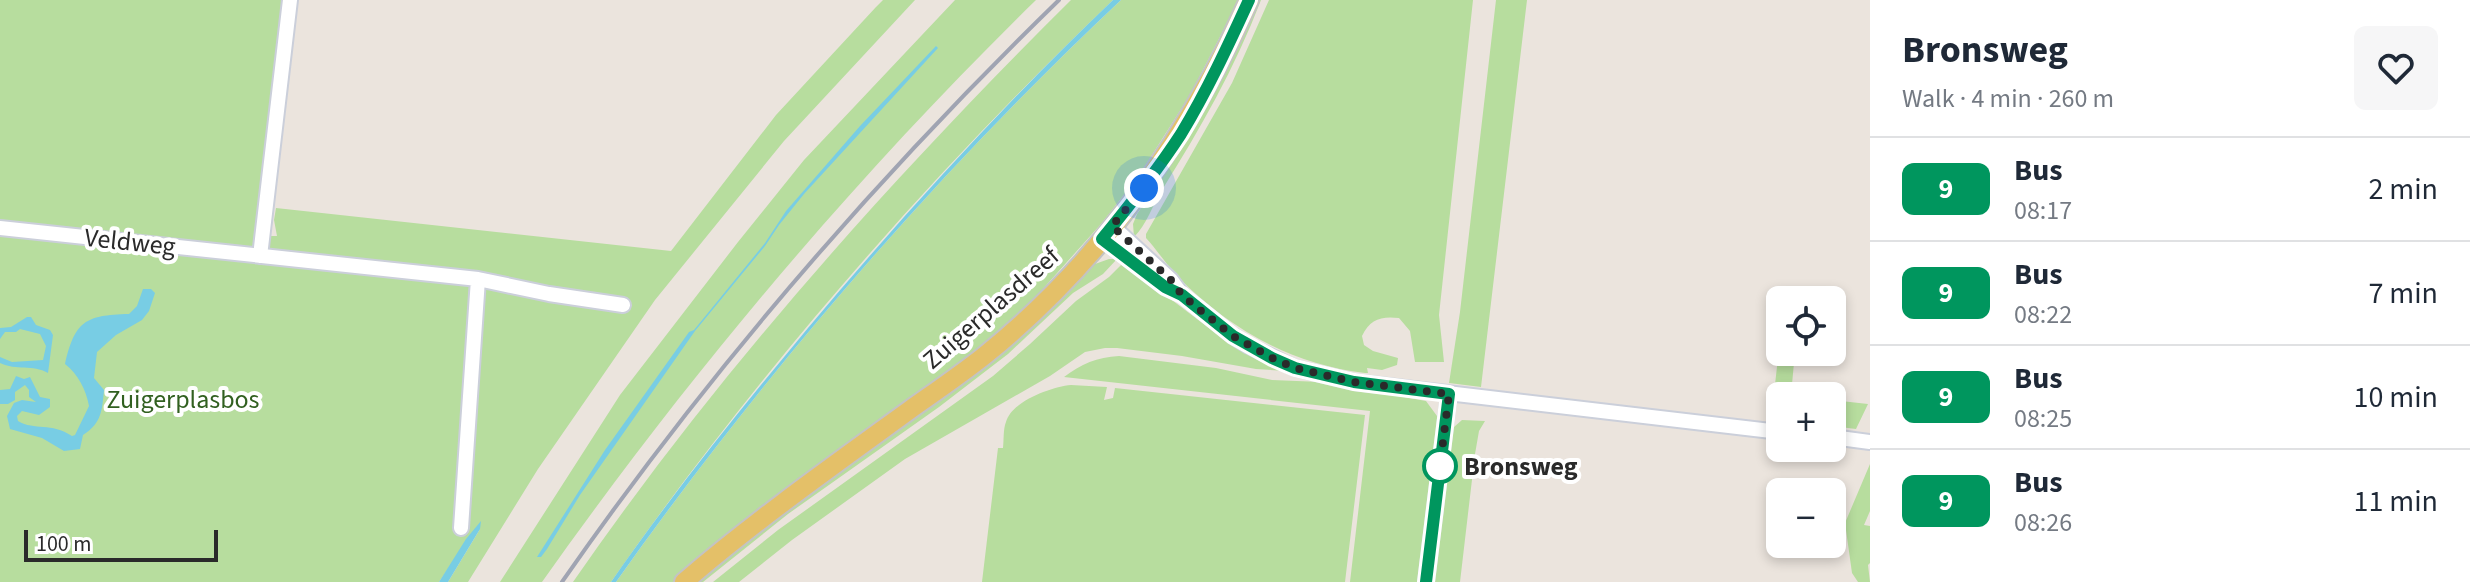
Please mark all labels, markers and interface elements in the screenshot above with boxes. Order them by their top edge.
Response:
text: Bronsweg [1902,23,2068,77]
button: heart [2354,26,2438,110]
text: Walk · 4 min · 260 m [1902,80,2114,117]
text: Bus [2014,149,2062,192]
your location [1124,168,1164,208]
text: 2 min [2368,168,2438,211]
text: 9 [1939,169,1953,209]
text: 08:17 [2014,192,2072,229]
street label: Veldweg [83,219,177,265]
street label: Zuigerplasdreef [915,237,1068,378]
text: Bus [2014,253,2062,296]
text: 7 min [2368,272,2438,315]
text: 9 [1939,273,1953,313]
map controls [1766,286,1846,558]
button: locate [1766,286,1846,366]
text: 08:22 [2014,296,2072,333]
text: Bus [2014,357,2062,400]
text: 10 min [2354,376,2438,419]
text: 9 [1939,377,1953,417]
park label: Zuigerplasbos [107,381,260,418]
button: + [1766,382,1846,462]
text: 08:25 [2014,400,2072,437]
place label: Bronsweg [1464,448,1578,485]
marker: Bronsweg [1423,449,1457,483]
text: Bus [2014,461,2062,504]
button: − [1766,478,1846,558]
text: 11 min [2354,480,2438,523]
text: 9 [1939,481,1953,521]
text: 08:26 [2014,504,2072,541]
scale bar [24,526,218,562]
text: 100 m [36,528,91,560]

